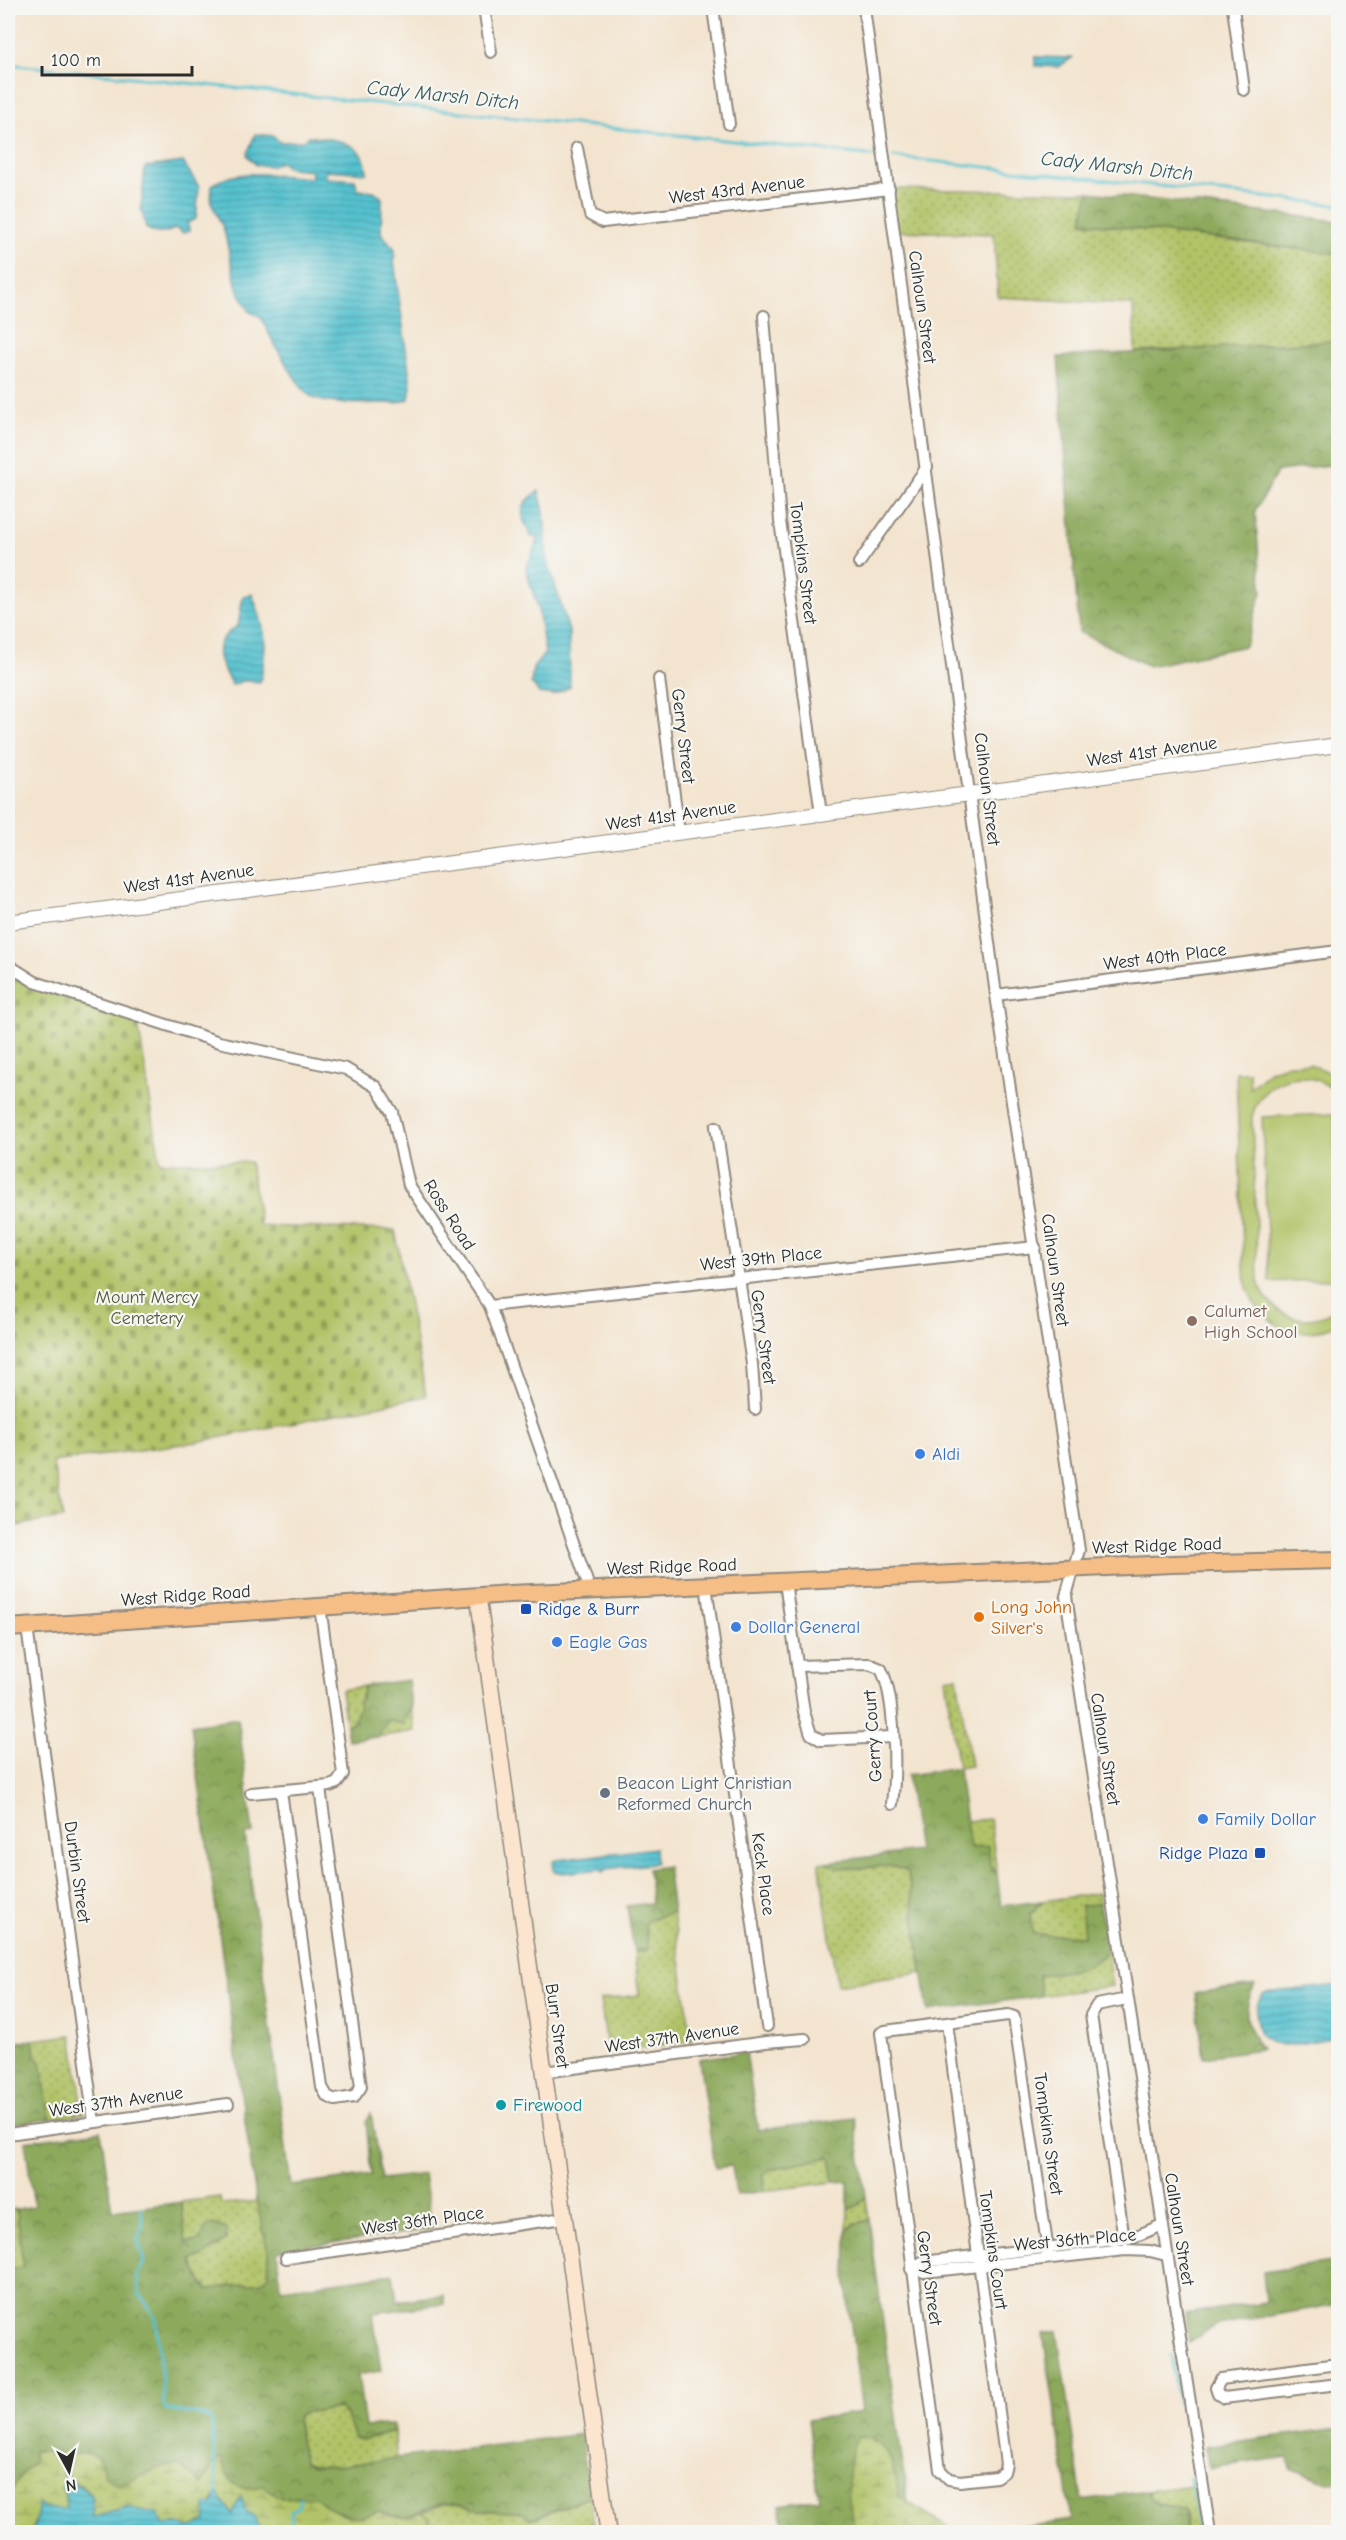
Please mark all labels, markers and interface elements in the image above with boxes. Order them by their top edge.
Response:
scale bar [42,39,192,77]
text: 100 m [51,50,101,71]
water label: Cady Marsh Ditch [366,76,520,114]
water label: Cady Marsh Ditch [1040,147,1194,185]
street label: West 43rd Avenue [668,171,806,209]
street label: Calhoun Street [904,249,940,366]
street label: Tompkins Street [785,501,821,626]
street label: Gerry Street [667,687,699,785]
street label: Calhoun Street [970,731,1004,848]
street label: West 41st Avenue [1085,732,1219,772]
street label: West 41st Avenue [604,796,738,836]
street label: West 41st Avenue [122,859,256,899]
street label: West 40th Place [1102,939,1228,975]
street label: Ross Road [418,1176,480,1254]
street label: Calhoun Street [1037,1212,1073,1329]
street label: West 39th Place [699,1242,823,1276]
park label: Mount Mercy Cemetery [96,1287,199,1329]
street label: Gerry Street [746,1288,780,1387]
place label: Calumet High School [1204,1301,1298,1343]
marker: Calumet High School [1185,1314,1199,1328]
place label: Aldi [932,1444,960,1465]
marker: Aldi [913,1447,927,1461]
street label: West Ridge Road [1092,1533,1222,1559]
street label: West Ridge Road [607,1554,737,1580]
street label: West Ridge Road [121,1581,251,1611]
place label: Long John Silver's [991,1597,1072,1639]
place label: Ridge & Burr [538,1599,640,1620]
marker: Ridge & Burr [519,1602,533,1616]
marker: Long John Silver's [972,1610,986,1624]
place label: Dollar General [748,1617,860,1638]
marker: Dollar General [729,1620,743,1634]
place label: Eagle Gas [569,1632,647,1653]
marker: Eagle Gas [550,1635,564,1649]
street label: Gerry Court [859,1688,887,1783]
street label: Calhoun Street [1086,1691,1124,1808]
place label: Beacon Light Christian Reformed Church [617,1773,792,1815]
marker: Beacon Light Christian Reformed Church [598,1786,612,1800]
place label: Family Dollar [1215,1809,1317,1830]
marker: Family Dollar [1196,1812,1210,1826]
street label: Durbin Street [59,1820,95,1925]
street label: Keck Place [747,1831,779,1917]
place label: Ridge Plaza [1159,1843,1248,1864]
marker: Ridge Plaza [1253,1846,1267,1860]
street label: Burr Street [541,1982,573,2071]
street label: West 37th Avenue [604,2018,740,2058]
street label: Tompkins Street [1029,2072,1067,2197]
street label: West 37th Avenue [48,2082,184,2122]
place label: Firewood [513,2095,582,2116]
marker: Firewood [494,2098,508,2112]
street label: Calhoun Street [1160,2171,1198,2288]
street label: Tompkins Court [974,2189,1012,2312]
street label: West 36th Place [361,2202,485,2240]
street label: West 36th Place [1013,2224,1137,2256]
street label: Gerry Street [912,2229,946,2328]
north arrow [39,2441,99,2501]
text: N [65,2475,77,2495]

